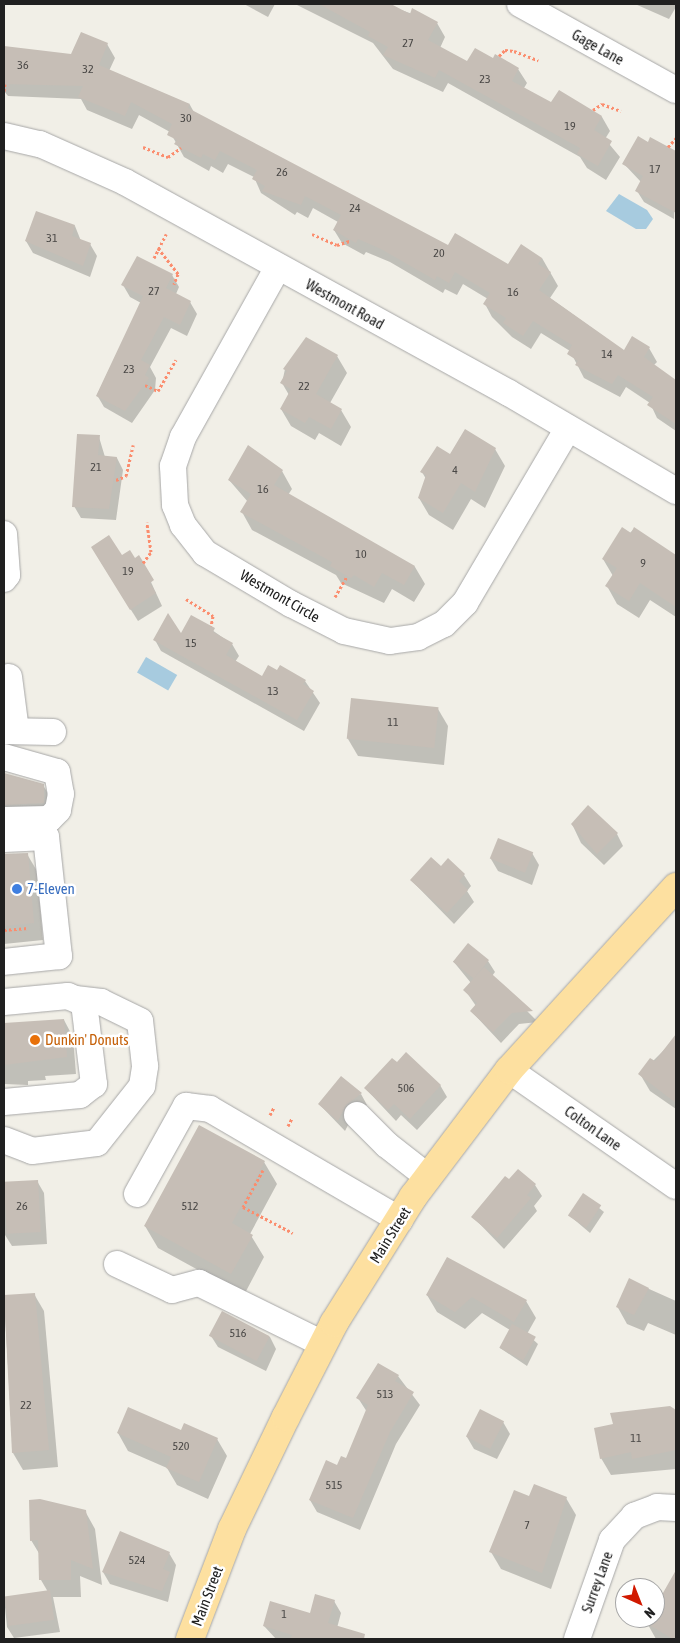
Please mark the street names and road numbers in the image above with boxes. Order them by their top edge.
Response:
street label: Gage Lane [569,25,627,69]
street label: Westmont Road [303,275,387,333]
street label: Westmont Circle [237,566,323,626]
street label: Colton Lane [561,1102,625,1154]
street label: Main Street [366,1204,414,1266]
street label: Surrey Lane [578,1549,616,1615]
street label: Main Street [187,1563,227,1629]

